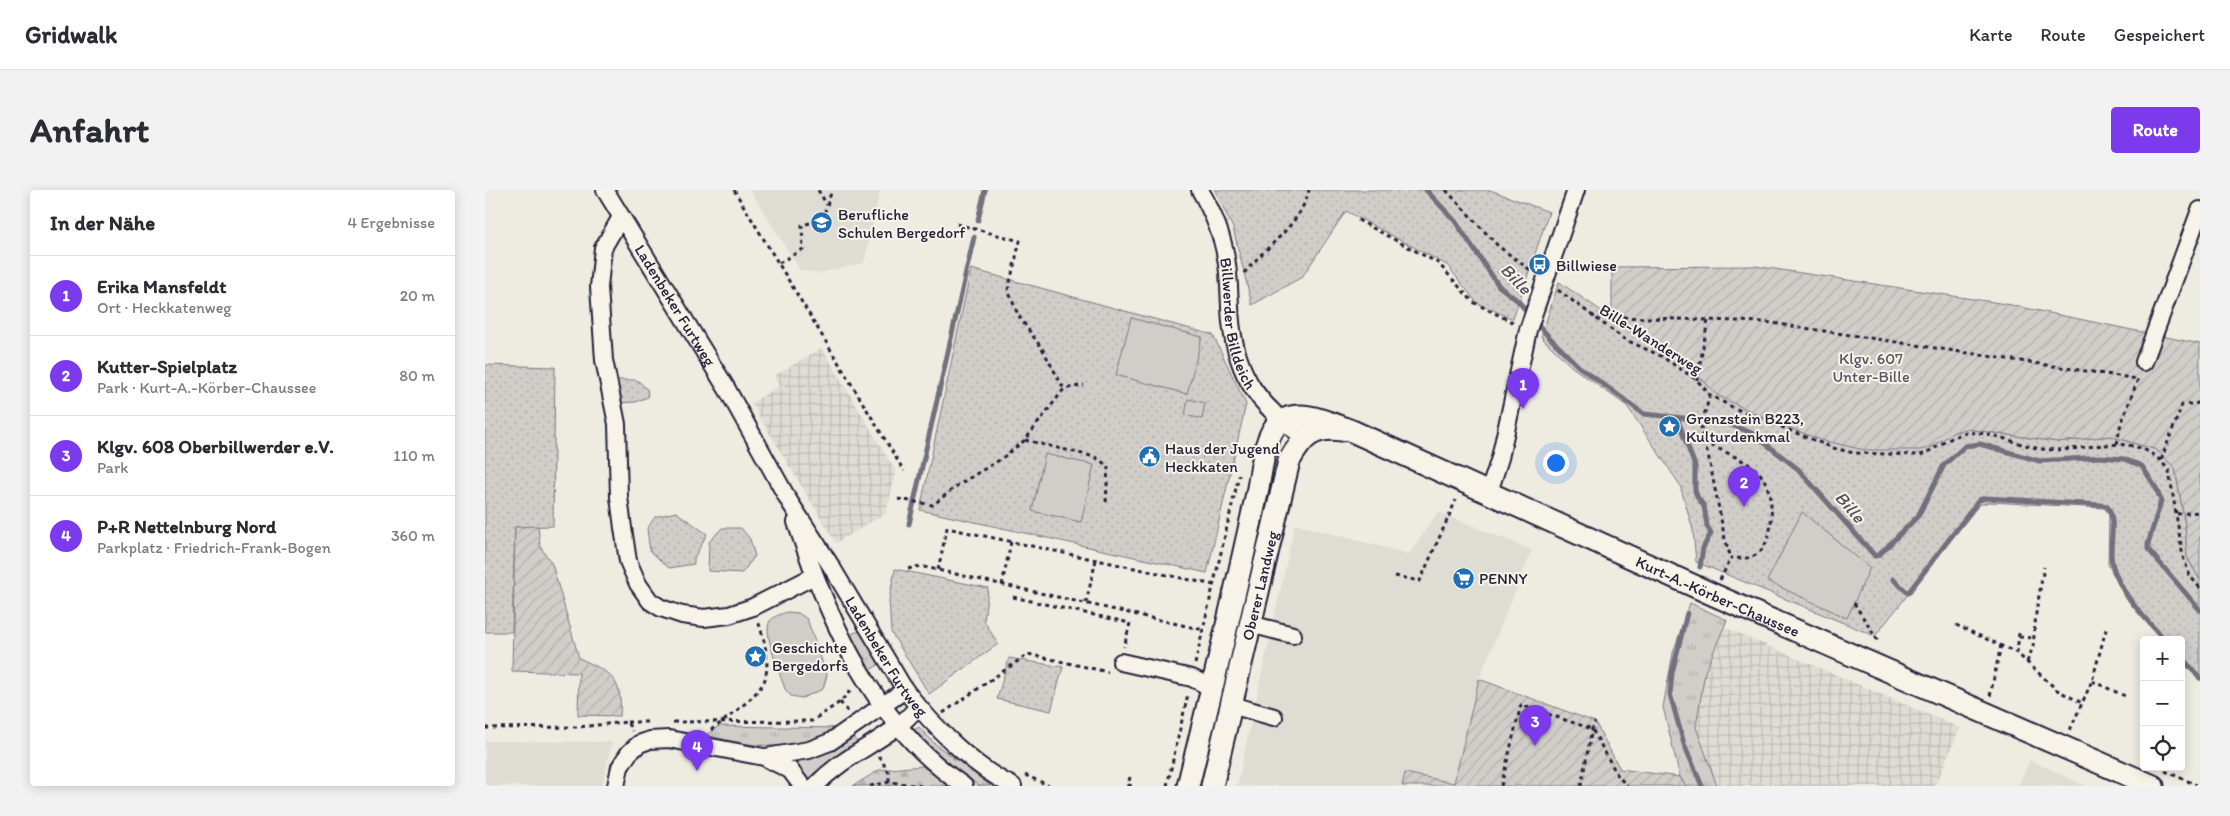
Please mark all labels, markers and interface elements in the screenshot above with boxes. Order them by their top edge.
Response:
text: Gridwalk [25,20,117,49]
text: Karte [1969,24,2012,46]
text: Route [2040,24,2086,46]
text: Gespeichert [2114,24,2205,46]
button: Route [2111,107,2200,153]
text: Anfahrt [30,109,149,151]
place label: Berufliche Schulen Bergedorf [838,205,966,242]
text: In der Nähe [50,210,155,235]
school or university icon: Berufliche Schulen Bergedorf [810,211,834,235]
text: 4 Ergebnisse [347,213,435,232]
street label: Ladenbeker Furtweg [631,241,720,370]
bus stop icon: Billwiese [1528,253,1552,277]
street label: Billwerder Billdeich [1217,256,1261,393]
place label: Billwiese [1556,256,1617,275]
water label: Bille [1496,259,1537,300]
text: Erika Mansfeldt [97,275,226,298]
text: 1 [62,286,70,305]
text: 20 m [400,286,435,305]
text: Ort · Heckkatenweg [97,298,231,317]
street label: Bille-Wanderweg [1596,300,1707,379]
park label: Klgv. 607 Unter-Bille [1832,349,1910,386]
text: Kutter-Spielplatz [97,355,237,378]
text: 2 [62,366,70,385]
text: 80 m [399,366,435,385]
pin: 1 [1507,368,1539,409]
text: Park · Kurt-A.-Körber-Chaussee [97,378,316,397]
place label: Grenzstein B223, Kulturdenkmal [1686,409,1804,446]
place icon: Grenzstein B223, Kulturdenkmal [1658,415,1682,439]
text: Klgv. 608 Oberbillwerder e.V. [97,435,334,458]
place label: Haus der Jugend Heckkaten [1165,439,1280,476]
public building icon: Haus der Jugend Heckkaten [1137,445,1161,469]
text: 3 [62,446,70,465]
text: 110 m [393,446,435,465]
your location [1543,450,1569,476]
text: Park [97,458,128,477]
pin: 2 [1728,466,1760,507]
water label: Bille [1830,487,1871,529]
text: P+R Nettelnburg Nord [97,515,277,538]
text: 4 [61,526,71,545]
text: 360 m [391,526,435,545]
street label: Oberer Landweg [1237,528,1282,642]
text: Parkplatz · Friedrich-Frank-Bogen [97,538,331,557]
street label: Kurt-A.-Körber-Chaussee [1633,551,1803,641]
supermarket icon: PENNY [1451,566,1475,590]
place label: PENNY [1479,569,1528,588]
street label: Ladenbeker Furtweg [842,593,933,721]
map controls [2140,636,2185,771]
button: + [2140,636,2185,681]
place label: Geschichte Bergedorfs [772,638,848,675]
place icon: Geschichte Bergedorfs [744,644,768,668]
button: − [2140,681,2185,726]
pin: 3 [1519,705,1551,746]
button: locate [2140,726,2185,771]
pin: 4 [681,730,713,771]

